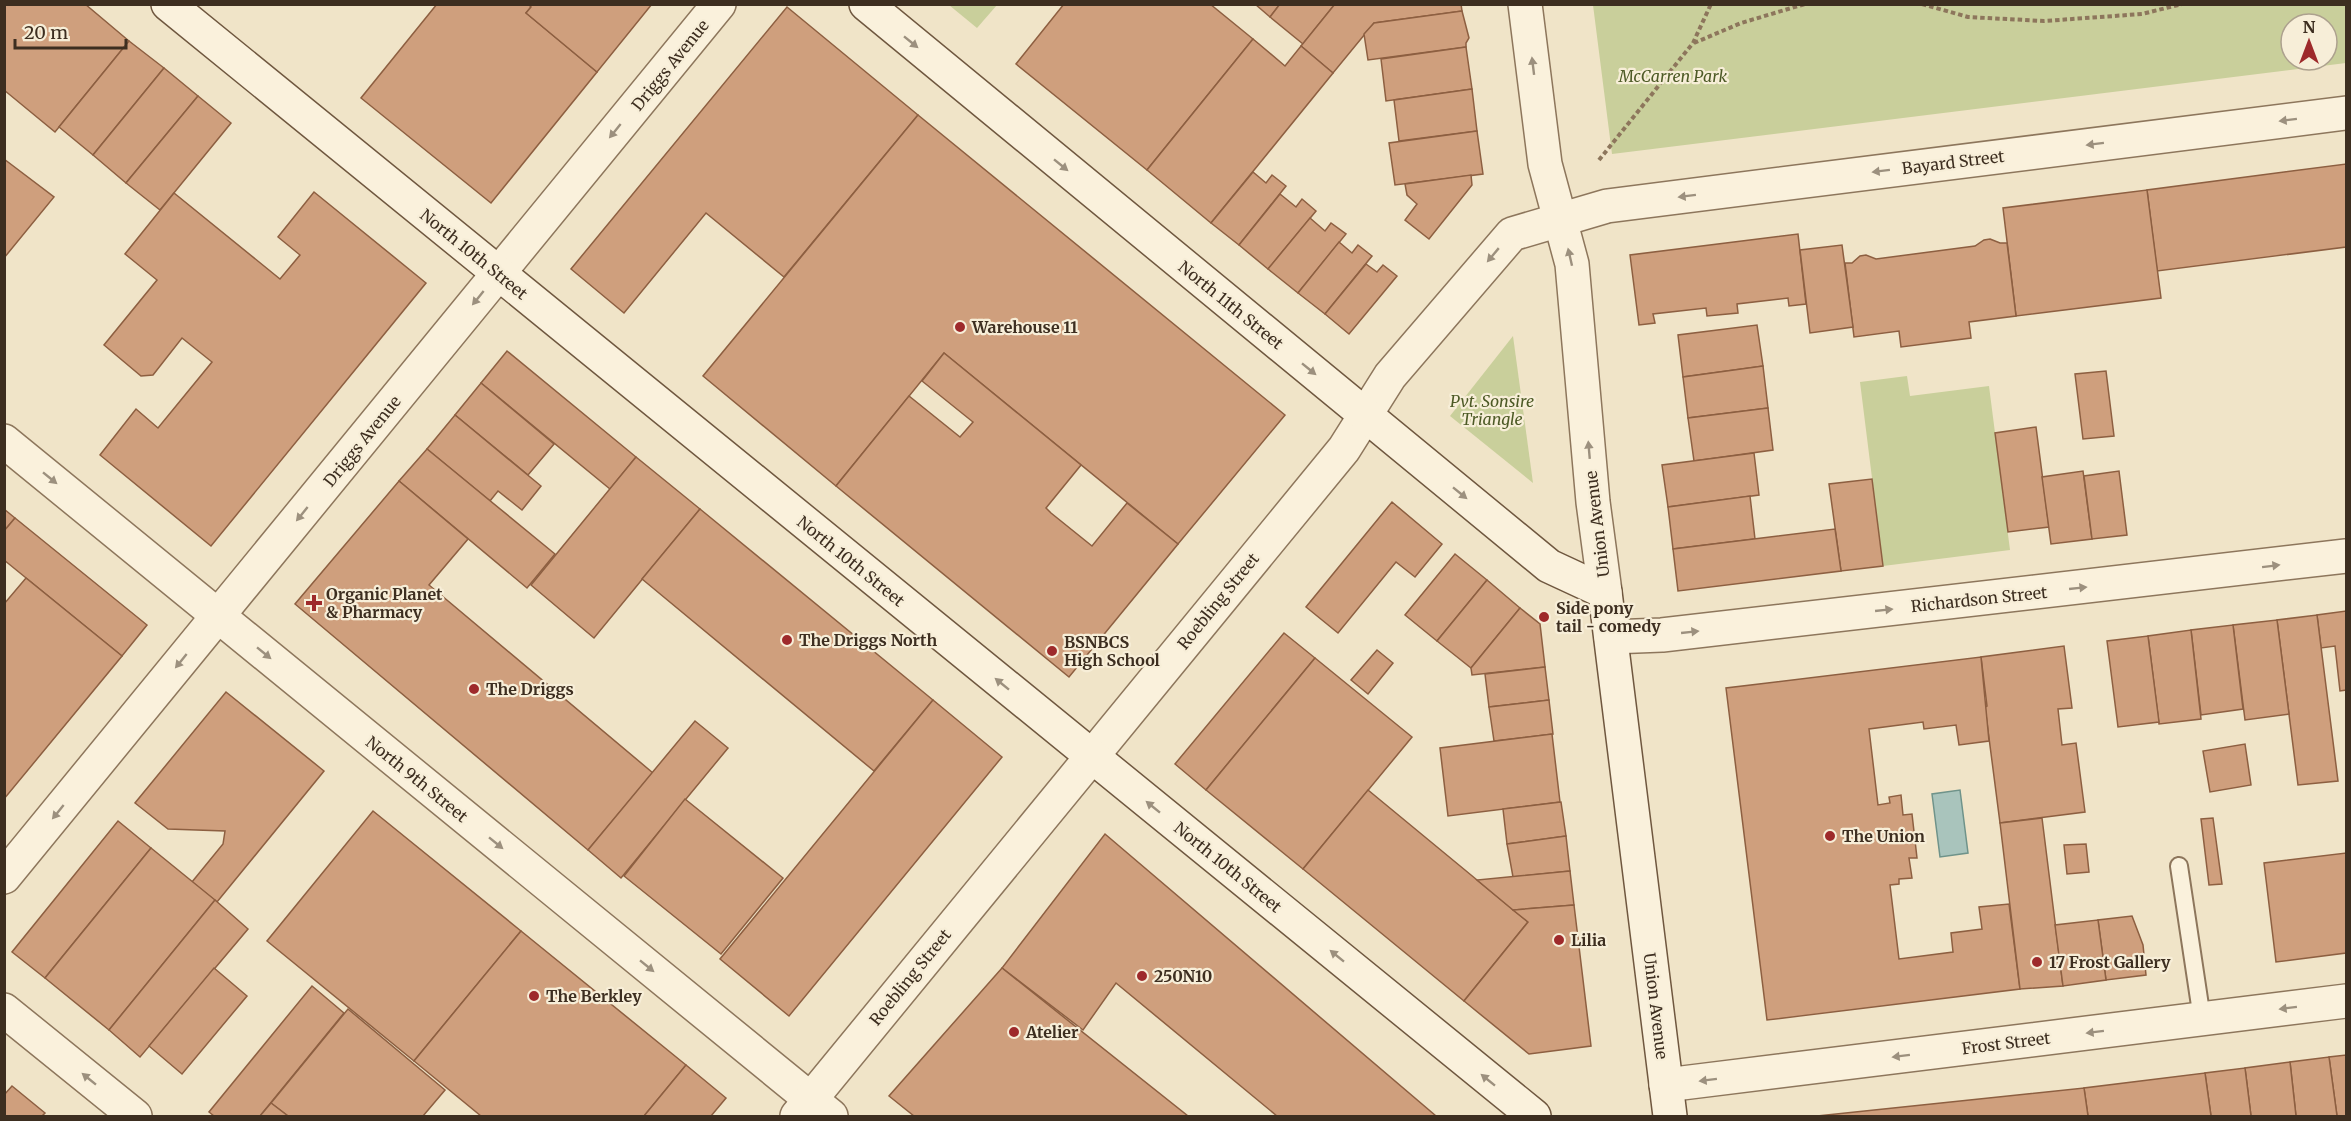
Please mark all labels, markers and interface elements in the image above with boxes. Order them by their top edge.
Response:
scale bar [15,12,126,50]
north arrow [2279,12,2339,72]
street label: Driggs Avenue [627,15,713,115]
text: N [2303,17,2316,37]
text: 20 m [24,21,68,44]
one-way arrow [903,35,919,48]
one-way arrow [1528,56,1537,75]
park label: McCarren Park [1618,66,1727,86]
one-way arrow [2279,115,2298,125]
one-way arrow [609,123,622,139]
one-way arrow [2085,140,2104,149]
street label: Bayard Street [1901,146,2006,178]
one-way arrow [1054,159,1069,171]
one-way arrow [1871,167,1890,176]
one-way arrow [1678,191,1697,200]
street label: North 10th Street [416,205,532,304]
one-way arrow [1487,247,1500,262]
one-way arrow [1565,247,1574,266]
street label: North 11th Street [1175,257,1288,354]
one-way arrow [472,290,485,306]
place label: Warehouse 11 [971,317,1078,337]
marker: Warehouse 11 [953,320,967,334]
one-way arrow [1302,363,1317,375]
street label: Driggs Avenue [319,391,405,491]
park label: Pvt. Sonsire Triangle [1450,391,1534,429]
one-way arrow [1584,441,1594,460]
street label: Union Avenue [1581,470,1613,578]
one-way arrow [42,471,57,484]
one-way arrow [1452,486,1467,499]
one-way arrow [296,506,309,521]
street label: North 10th Street [793,512,909,611]
street label: Roebling Street [1173,548,1263,653]
one-way arrow [2262,561,2281,571]
street label: Richardson Street [1910,582,2049,616]
one-way arrow [2068,583,2087,593]
place label: Organic Planet & Pharmacy [326,584,443,622]
marker: Organic Planet & Pharmacy [307,596,321,610]
place label: Side pony tail - comedy [1556,598,1661,636]
one-way arrow [1874,605,1893,615]
marker: Side pony tail - comedy [1537,610,1551,624]
one-way arrow [1681,627,1700,637]
place label: The Driggs North [799,630,937,650]
place label: BSNBCS High School [1064,632,1160,670]
marker: The Driggs North [780,633,794,647]
marker: BSNBCS High School [1045,644,1059,658]
one-way arrow [256,646,271,659]
one-way arrow [176,654,188,669]
one-way arrow [994,677,1010,690]
place label: The Driggs [486,679,574,699]
marker: The Driggs [467,682,481,696]
street label: North 9th Street [362,732,473,827]
one-way arrow [1145,800,1161,813]
one-way arrow [51,804,64,820]
street label: North 10th Street [1170,818,1286,917]
place label: The Union [1842,826,1925,846]
marker: The Union [1823,829,1837,843]
one-way arrow [488,836,503,849]
street label: Roebling Street [865,924,955,1029]
place label: Lilia [1571,930,1606,950]
marker: Lilia [1552,933,1566,947]
one-way arrow [1329,950,1345,963]
street label: Union Avenue [1640,952,1672,1060]
place label: 17 Frost Gallery [2049,952,2171,972]
marker: 17 Frost Gallery [2030,955,2044,969]
one-way arrow [639,960,655,973]
place label: 250N10 [1154,966,1212,986]
marker: 250N10 [1135,969,1149,983]
place label: The Berkley [546,986,642,1006]
marker: The Berkley [527,989,541,1003]
one-way arrow [2279,1004,2298,1013]
place label: Atelier [1025,1022,1079,1042]
marker: Atelier [1007,1025,1021,1039]
street label: Frost Street [1961,1028,2052,1058]
one-way arrow [2085,1028,2104,1037]
one-way arrow [1892,1052,1911,1061]
one-way arrow [81,1073,97,1086]
one-way arrow [1480,1073,1496,1086]
one-way arrow [1698,1075,1717,1084]

